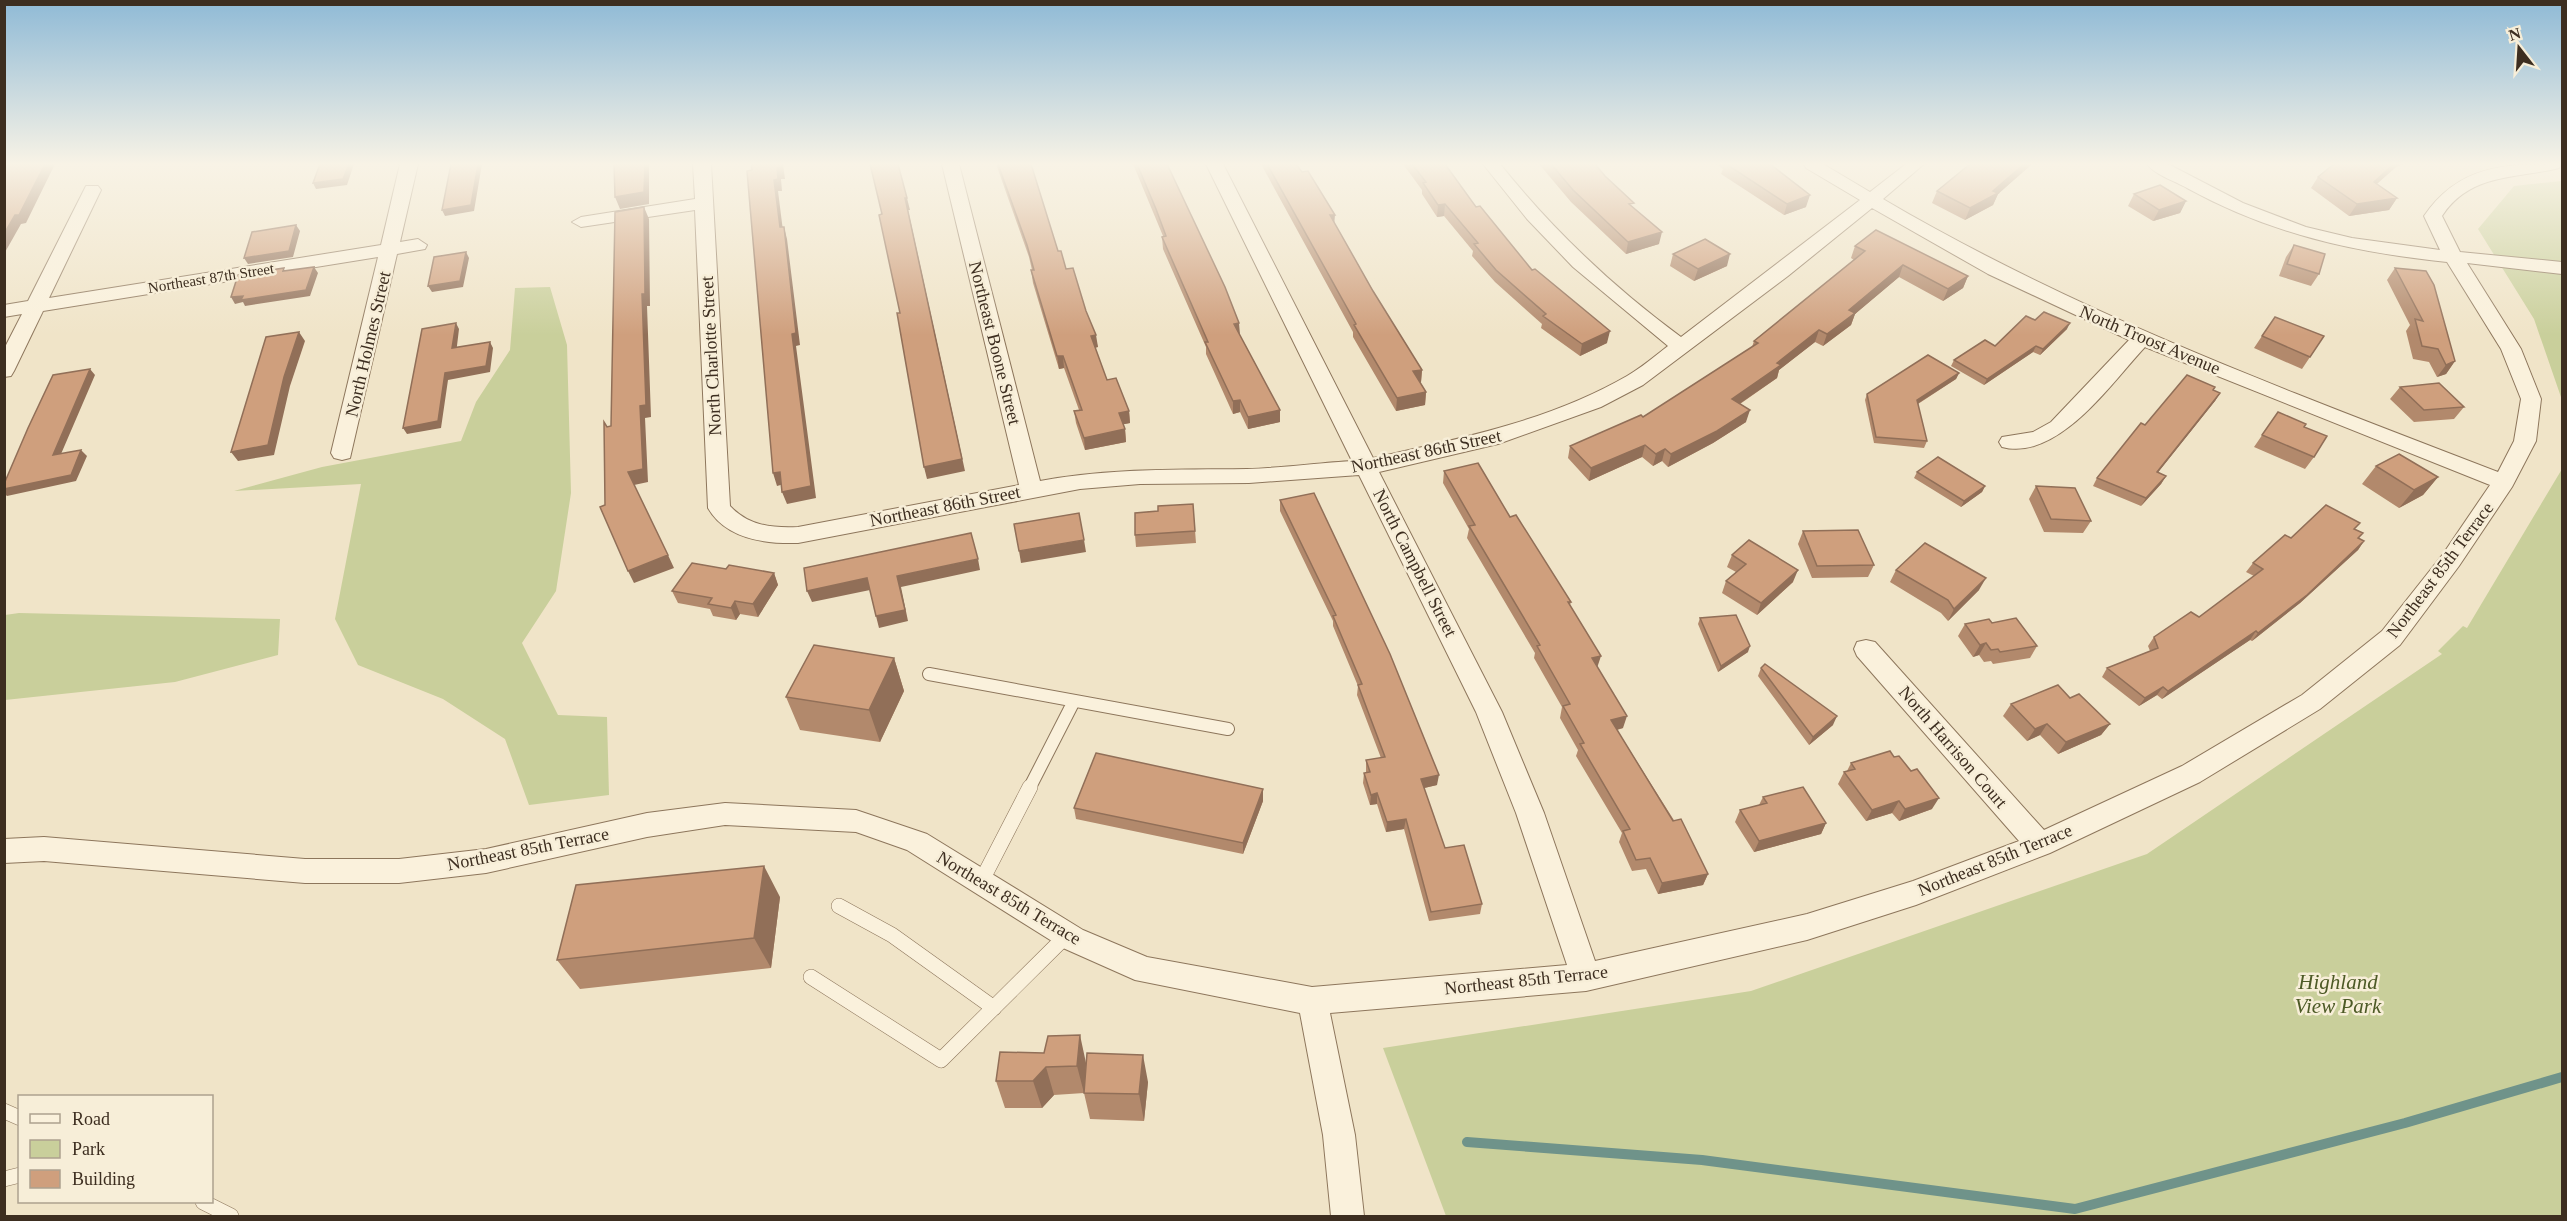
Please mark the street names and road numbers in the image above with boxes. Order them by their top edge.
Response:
street label: Northeast Boone Street [965,259,1025,427]
street label: Northeast 87th Street [147,260,276,296]
street label: North Holmes Street [341,269,395,419]
street label: North Charlotte Street [697,276,725,436]
street label: North Troost Avenue [2077,301,2223,379]
street label: Northeast 86th Street [1349,425,1503,477]
street label: Northeast 86th Street [868,482,1022,530]
street label: North Campbell Street [1369,486,1461,640]
street label: Northeast 85th Terrace [2383,498,2497,642]
street label: North Harrison Court [1895,682,2011,812]
street label: Northeast 85th Terrace [1915,820,2075,900]
street label: Northeast 85th Terrace [445,824,611,874]
street label: Northeast 85th Terrace [933,847,1085,949]
street label: Northeast 85th Terrace [1443,961,1609,999]

